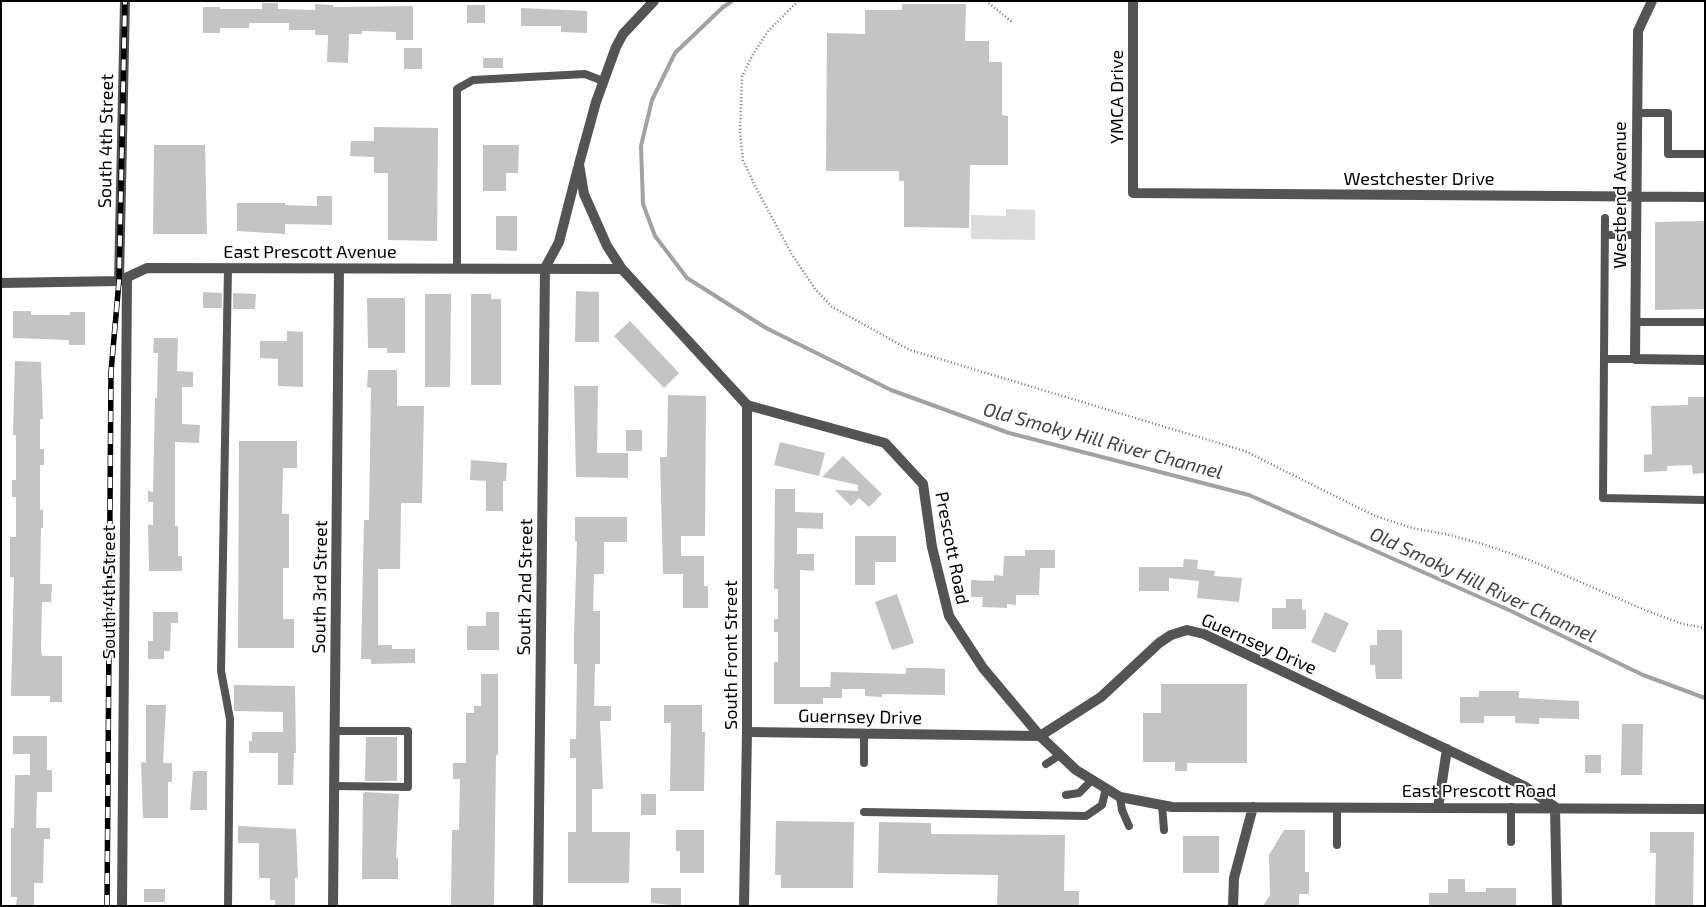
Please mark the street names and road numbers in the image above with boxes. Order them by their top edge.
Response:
street label: YMCA Drive [1106,50,1128,144]
street label: South 4th Street [94,74,118,208]
street label: Westbend Avenue [1609,121,1631,269]
street label: Westchester Drive [1344,168,1494,190]
street label: East Prescott Avenue [223,241,397,263]
street label: Prescott Road [930,490,974,606]
street label: South 2nd Street [513,518,537,656]
street label: South 3rd Street [308,520,332,654]
street label: South 4th Street [98,525,120,659]
street label: South Front Street [720,580,742,730]
street label: Guernsey Drive [1198,609,1320,679]
street label: Guernsey Drive [798,705,922,729]
street label: East Prescott Road [1402,780,1556,802]

